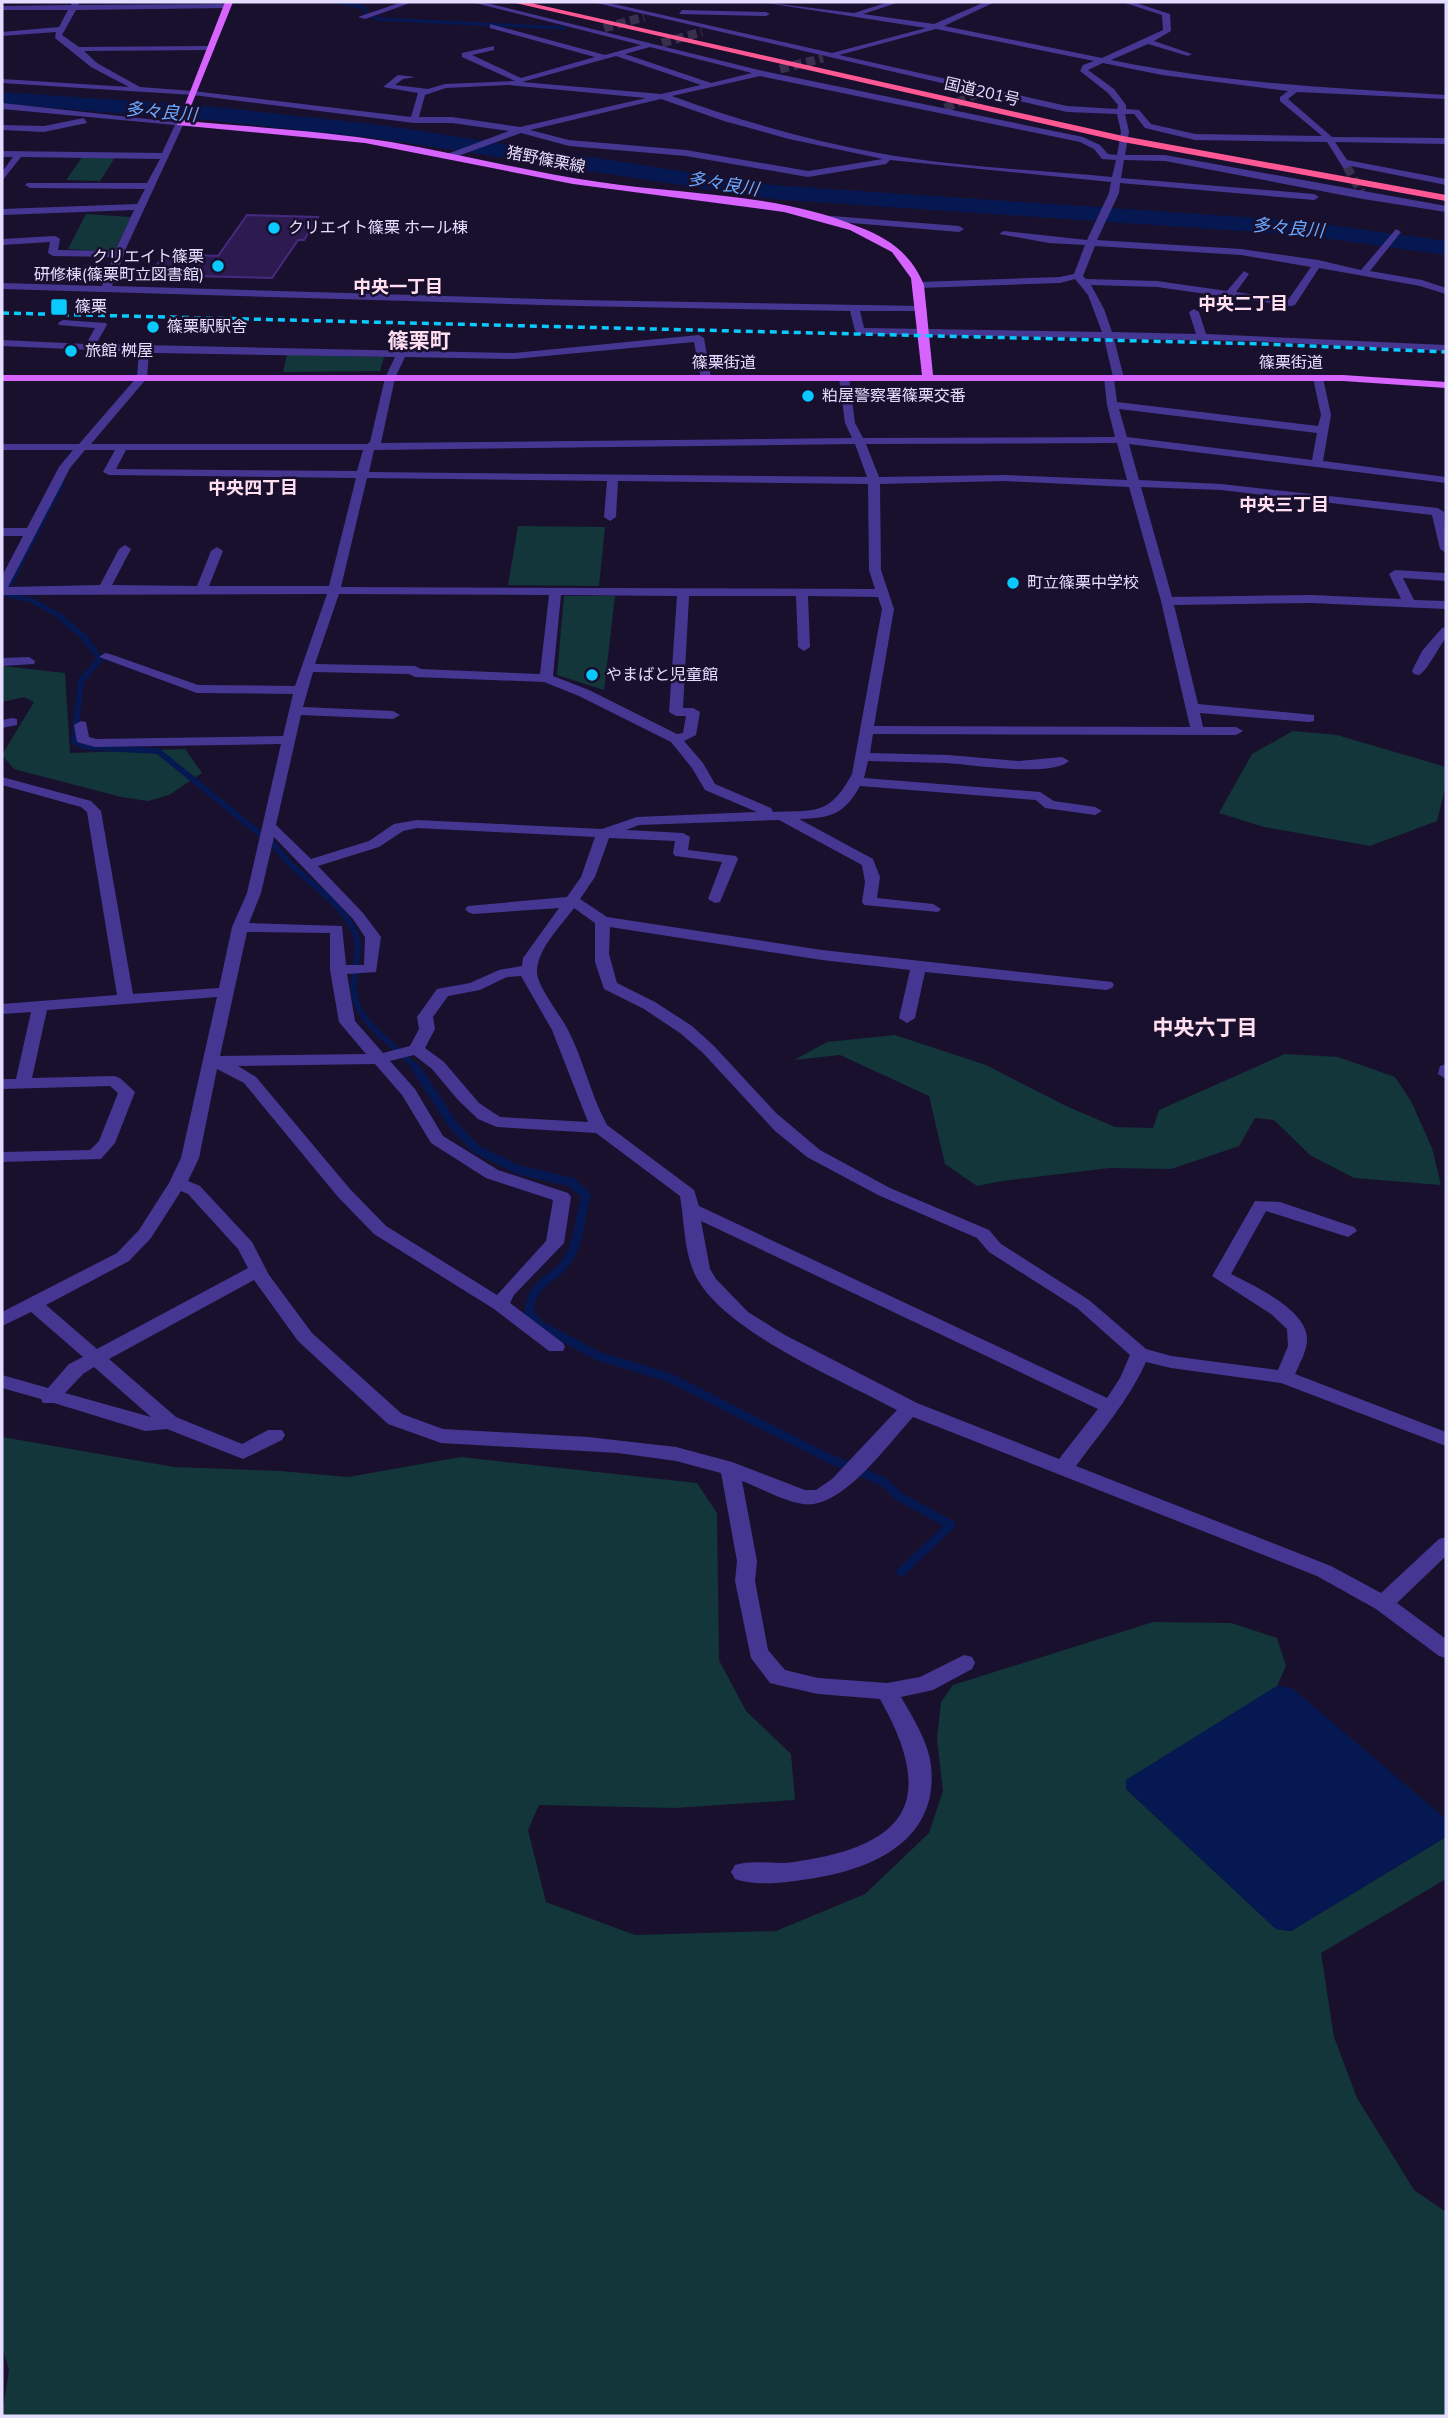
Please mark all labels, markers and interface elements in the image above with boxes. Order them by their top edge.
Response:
street label: 国道201号 [942,73,1022,111]
water label: 多々良川 [124,97,200,127]
street label: 猪野篠栗線 [505,142,587,178]
water label: 多々良川 [686,167,762,202]
water label: 多々良川 [1251,213,1327,243]
place label: クリエイト篠栗 ホール棟 [288,217,468,239]
marker: クリエイト篠栗 ホール棟 [266,220,282,236]
place label: クリエイト篠栗 研修棟(篠栗町立図書館) [34,246,204,286]
marker: クリエイト篠栗 研修棟(篠栗町立図書館) [210,258,226,274]
district label: 中央一丁目 [353,275,443,299]
district label: 中央二丁目 [1198,292,1288,316]
place label: 篠栗 [75,296,107,318]
marker: 篠栗 [49,297,69,317]
place label: 篠栗駅駅舎 [167,316,247,338]
marker: 篠栗駅駅舎 [145,319,161,335]
district label: 篠栗町 [388,327,451,355]
place label: 旅館 桝屋 [85,340,153,362]
marker: 旅館 桝屋 [63,343,79,359]
street label: 篠栗街道 [692,352,756,374]
street label: 篠栗街道 [1259,352,1323,374]
place label: 粕屋警察署篠栗交番 [822,385,966,407]
marker: 粕屋警察署篠栗交番 [800,388,816,404]
district label: 中央四丁目 [208,476,298,500]
district label: 中央三丁目 [1239,493,1329,517]
place label: 町立篠栗中学校 [1027,572,1139,594]
marker: 町立篠栗中学校 [1005,575,1021,591]
place label: やまばと児童館 [606,664,718,686]
marker: やまばと児童館 [584,667,600,683]
district label: 中央六丁目 [1153,1014,1258,1042]

